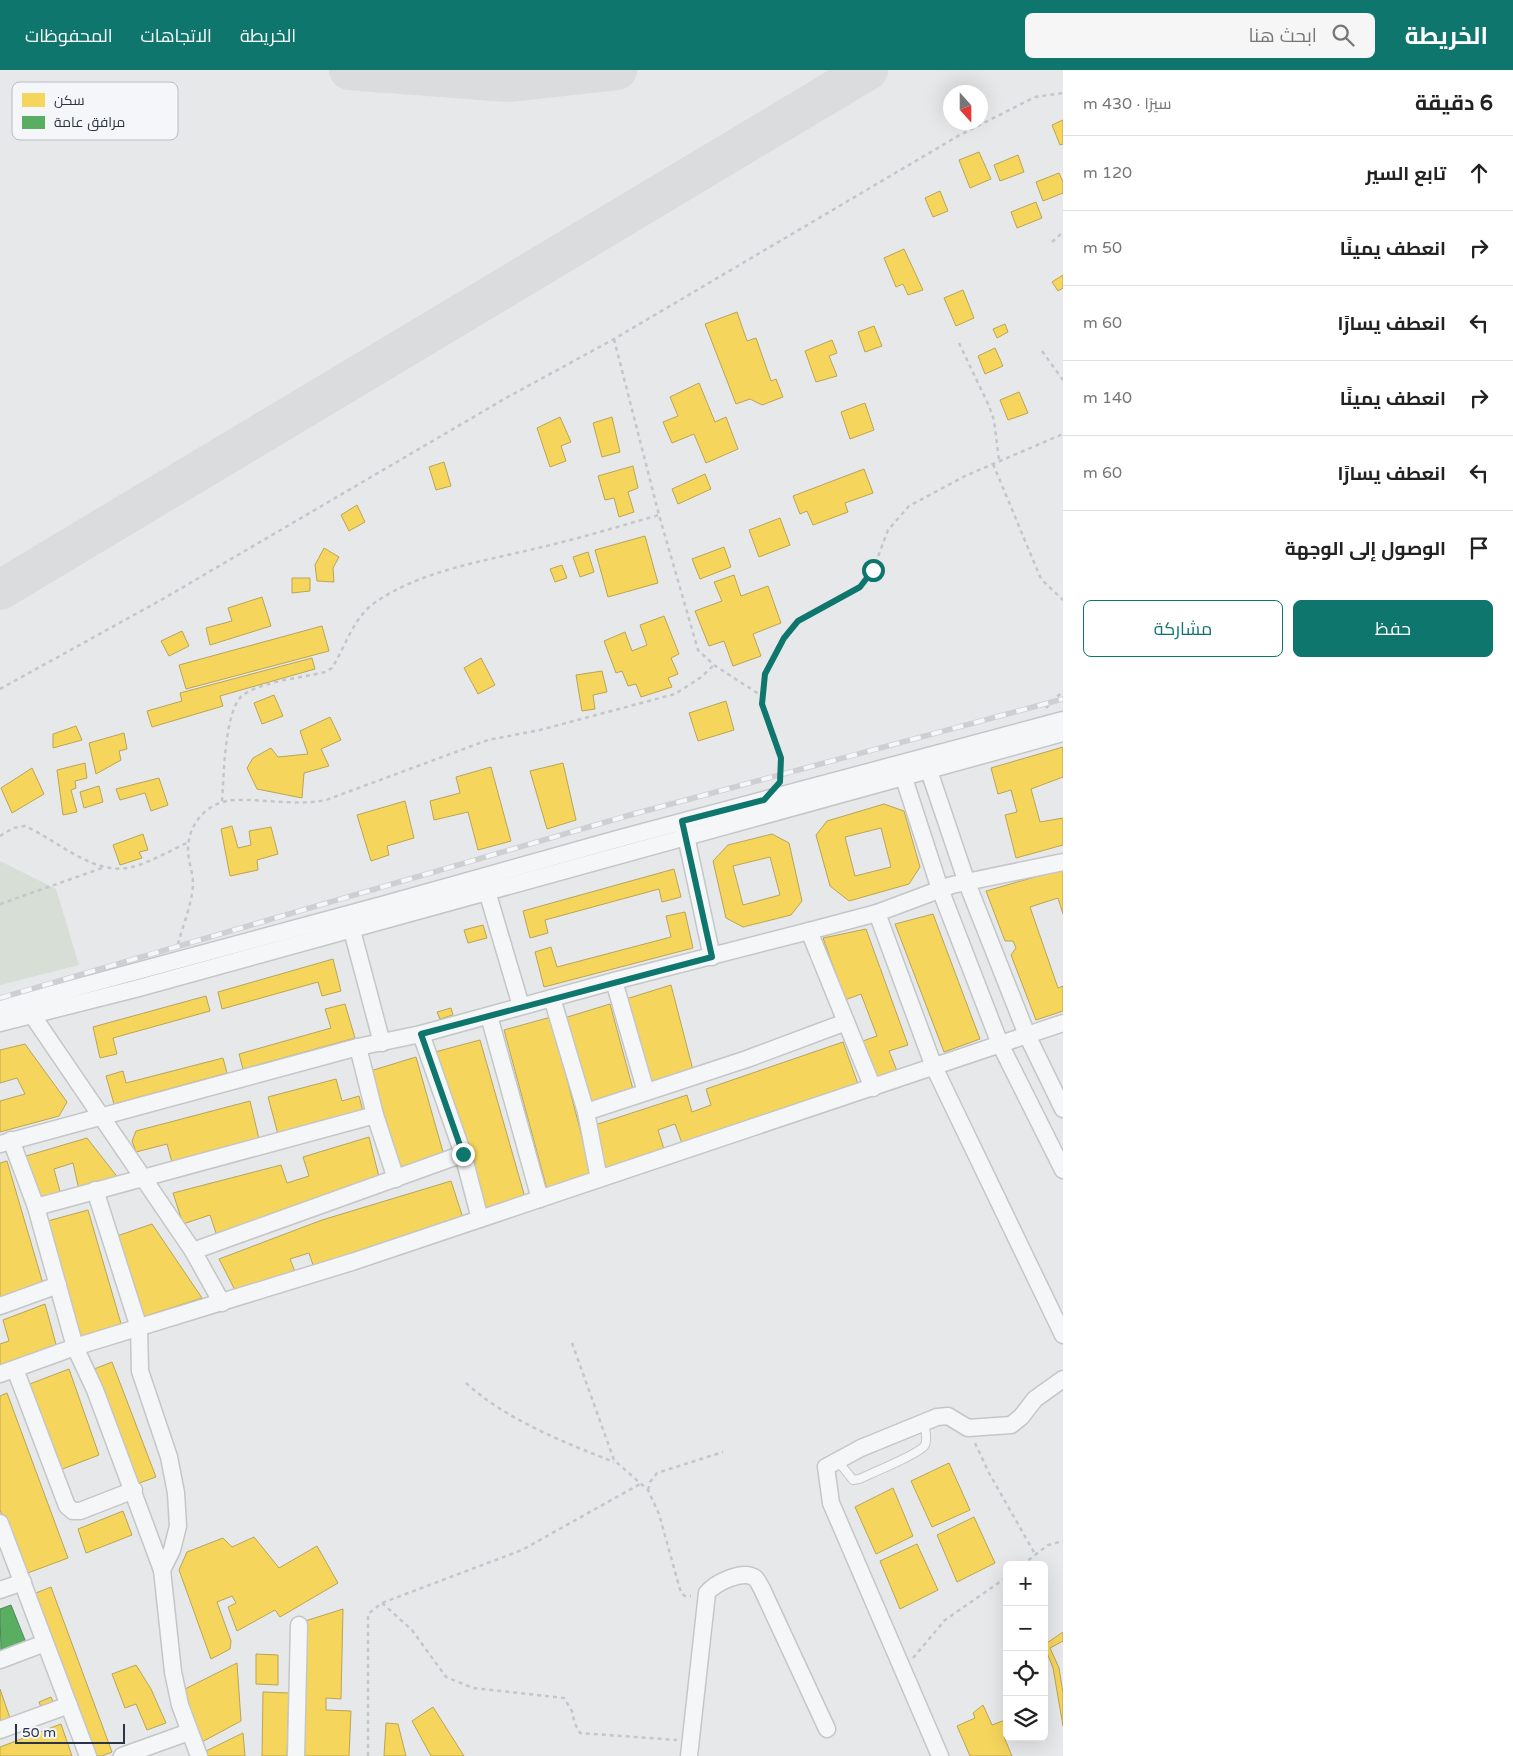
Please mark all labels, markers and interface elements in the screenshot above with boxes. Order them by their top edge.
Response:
search box [1025,13,1375,58]
icon: search [1329,21,1357,49]
text: الخريطة [1405,22,1488,51]
text: المحفوظات [25,25,113,47]
text: الاتجاهات [141,25,212,47]
text: الخريطة [240,25,296,47]
text: ابحث هنا [1248,25,1317,47]
legend [12,82,178,140]
north arrow [943,85,988,130]
text: 6 دقيقة [1415,91,1493,116]
text: سكن [54,92,85,109]
text: سيرًا · 430 m [1083,94,1172,114]
text: مرافق عامة [54,114,125,131]
icon: ahead [1465,159,1493,187]
text: 120 m [1083,163,1132,183]
text: تابع السير [1366,163,1446,185]
icon: right [1465,234,1493,262]
text: 50 m [1083,238,1122,258]
text: انعطف يمينًا [1340,238,1446,260]
icon: left [1465,309,1493,337]
text: 60 m [1083,313,1122,333]
text: انعطف يسارًا [1337,313,1446,335]
icon: right [1465,384,1493,412]
text: 140 m [1083,388,1132,408]
text: انعطف يمينًا [1340,388,1446,410]
icon: left [1465,459,1493,487]
text: 60 m [1083,463,1122,483]
text: انعطف يسارًا [1337,463,1446,485]
icon: arrive [1465,534,1493,562]
text: الوصول إلى الوجهة [1285,538,1446,560]
route start [862,559,885,582]
button: مشاركة [1083,600,1283,657]
button: حفظ [1293,600,1493,657]
route end [452,1143,475,1166]
map controls [1003,1561,1048,1741]
button: + [1003,1561,1048,1606]
button: − [1003,1606,1048,1651]
button: locate [1003,1651,1048,1696]
button: layers [1003,1696,1048,1741]
scale bar [15,1721,125,1744]
text: 50 m [22,1724,56,1741]

